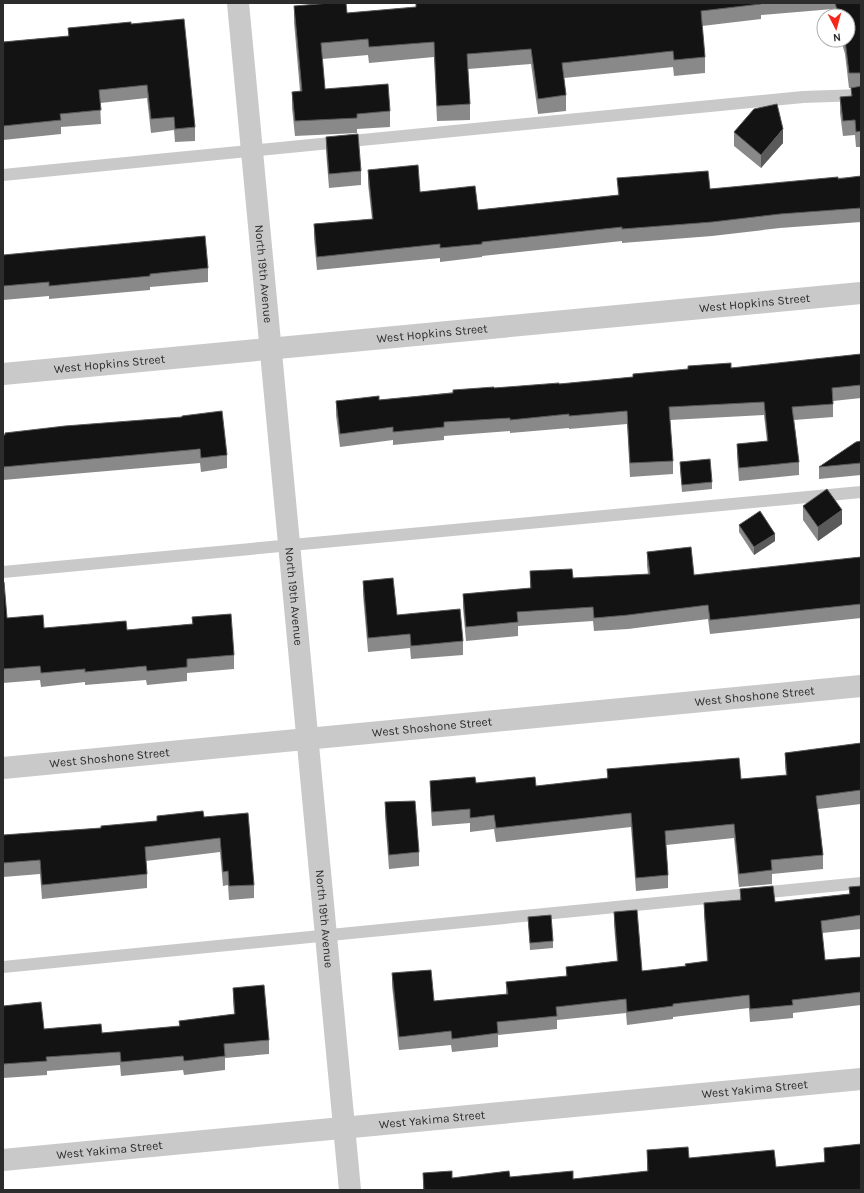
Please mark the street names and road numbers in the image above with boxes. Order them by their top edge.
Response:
street label: North 19th Avenue [252,224,275,324]
street label: West Hopkins Street [698,291,811,315]
street label: West Hopkins Street [376,321,489,346]
street label: West Hopkins Street [53,352,166,376]
street label: North 19th Avenue [282,546,306,646]
street label: West Shoshone Street [694,683,816,709]
street label: West Shoshone Street [371,714,493,740]
street label: West Shoshone Street [49,745,171,771]
street label: North 19th Avenue [313,869,336,969]
street label: West Yakima Street [701,1077,809,1101]
street label: West Yakima Street [378,1107,486,1131]
street label: West Yakima Street [56,1138,164,1162]

